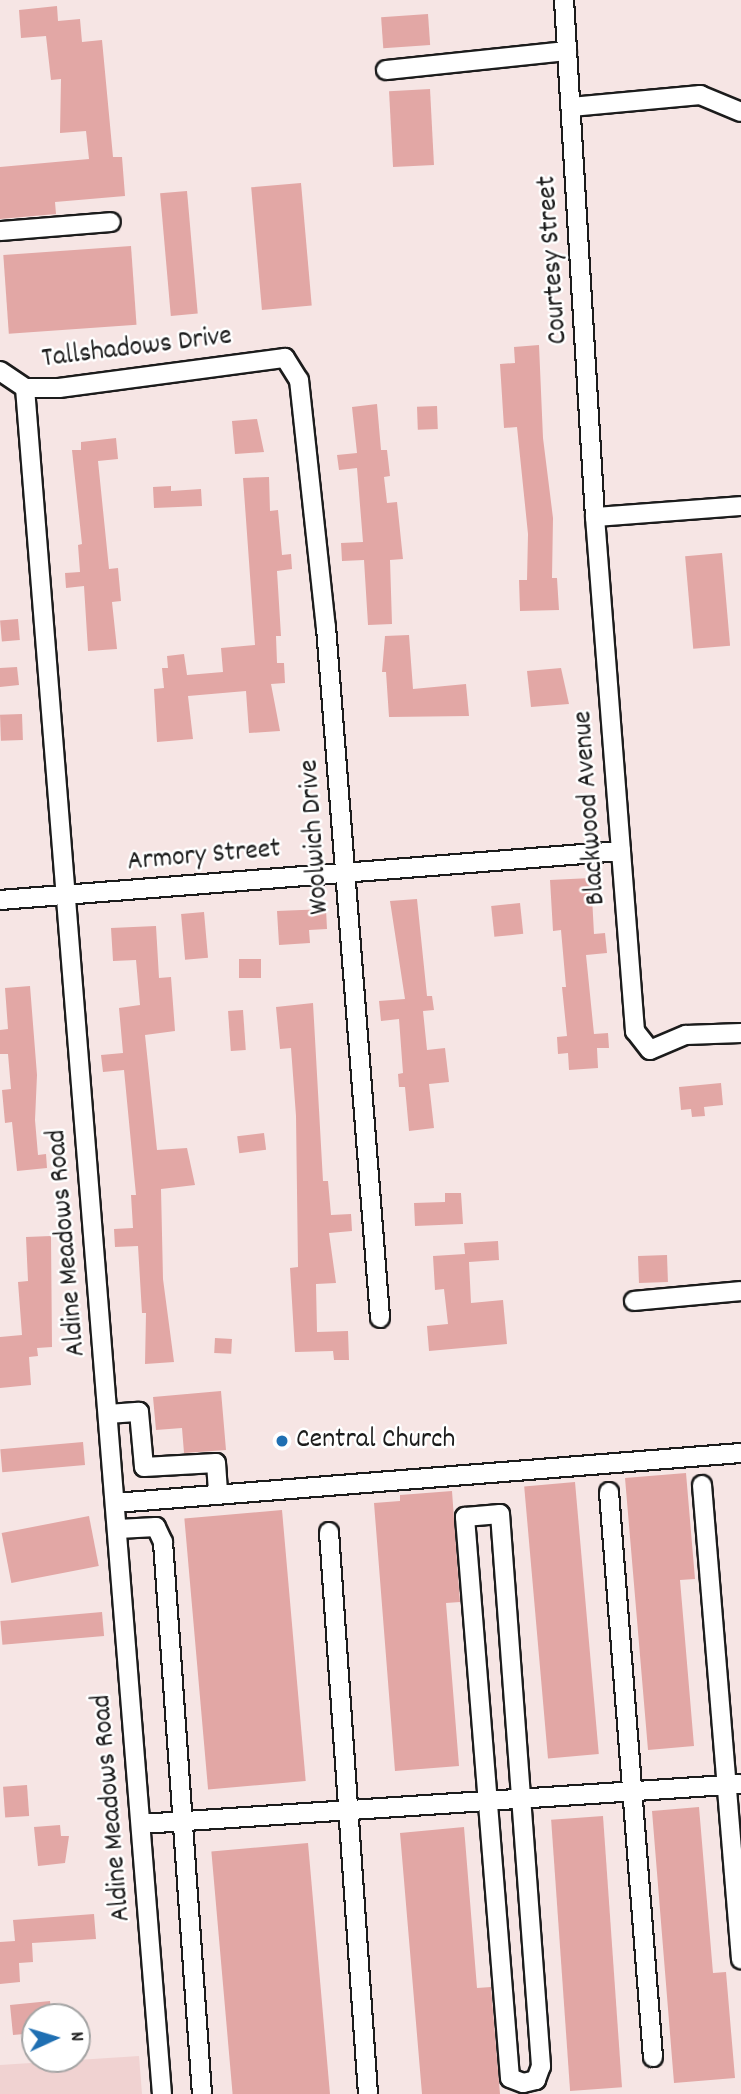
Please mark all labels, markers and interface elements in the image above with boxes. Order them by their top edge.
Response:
street label: Courtesy Street [531,175,577,345]
street label: Tallshadows Drive [40,321,234,377]
street label: Blackwood Avenue [567,710,615,906]
street label: Woolwich Drive [294,758,338,916]
street label: Armory Street [126,834,282,880]
street label: Aldine Meadows Road [41,1128,95,1358]
place label: Central Church [296,1424,455,1458]
marker: Central Church [274,1433,290,1449]
street label: Aldine Meadows Road [86,1693,140,1923]
north arrow [21,2003,91,2073]
text: N [62,2031,89,2042]

